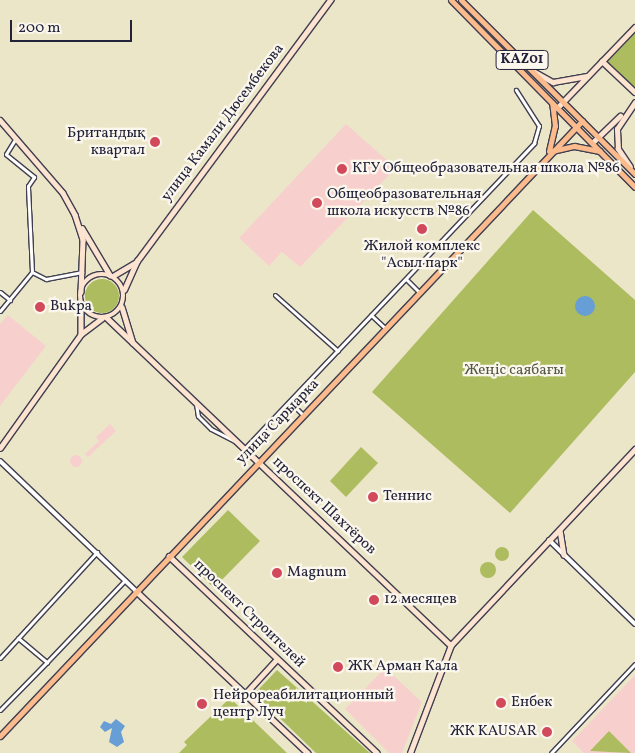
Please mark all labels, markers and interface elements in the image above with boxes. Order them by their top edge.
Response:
scale bar [12,10,135,42]
text: 200 m [18,18,61,39]
street label: улица Камали Дюсембекова [158,41,288,205]
road number: KАZ01 [494,48,550,72]
place label: Британдық квартал [67,124,145,159]
marker: Британдық квартал [149,136,161,148]
place label: КГУ Общеобразовательная школа №86 [352,160,620,178]
marker: КГУ Общеобразовательная школа №86 [336,163,348,175]
place label: Общеобразовательная школа искусств №86 [327,185,481,220]
marker: Общеобразовательная школа искусств №86 [311,197,323,209]
marker: Жилой комплекс "Асыл парк" [416,223,428,235]
place label: Жилой комплекс "Асыл парк" [364,237,480,272]
place label: Bukpa [50,298,92,316]
marker: Bukpa [34,301,46,313]
park label: Жеңіс саябағы [464,362,564,380]
street label: улица Сарыарка [233,376,323,468]
street label: проспект Шахтёров [268,453,380,559]
place label: Теннис [383,488,432,506]
marker: Теннис [367,491,379,503]
street label: проспект Строителей [190,556,308,672]
place label: Magnum [287,564,347,582]
marker: Magnum [271,567,283,579]
place label: 12 месяцев [384,591,457,609]
marker: 12 месяцев [368,594,380,606]
place label: ЖК Арман Кала [348,658,458,676]
marker: ЖК Арман Кала [332,661,344,673]
place label: Нейрореабилитационный центр Луч [213,686,394,721]
place label: Енбек [511,694,552,712]
marker: Нейрореабилитационный центр Луч [195,697,209,711]
marker: Енбек [495,697,507,709]
place label: ЖК KAUSAR [450,723,537,741]
marker: ЖК KAUSAR [541,726,553,738]

